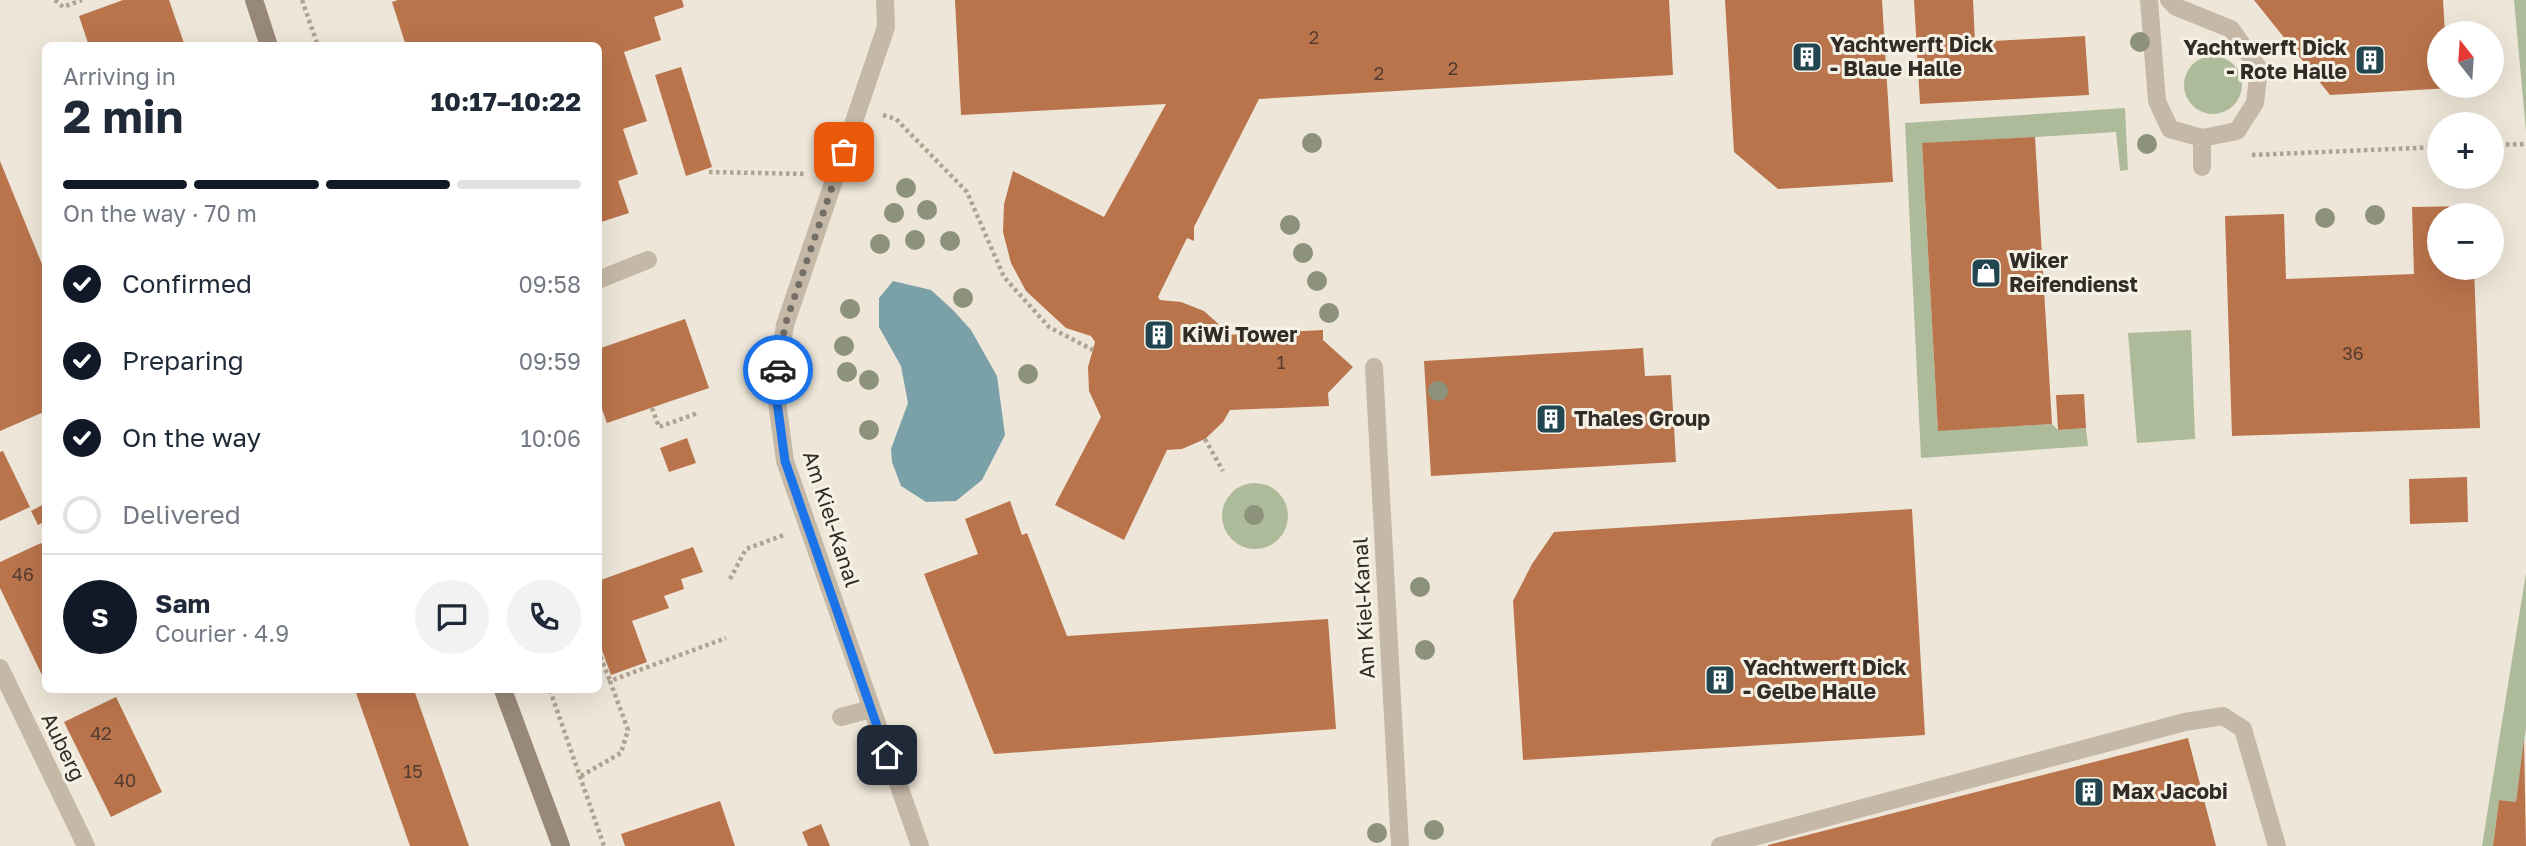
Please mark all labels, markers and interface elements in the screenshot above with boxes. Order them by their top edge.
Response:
north arrow [2427,21,2504,98]
map controls [2427,21,2504,280]
house number: 2 [1309,26,1319,48]
place label: Yachtwerft Dick - Blaue Halle [1830,31,1994,81]
place label: Yachtwerft Dick - Rote Halle [2183,34,2347,84]
building icon: Yachtwerft Dick - Blaue Halle [1790,40,1824,74]
building icon: Yachtwerft Dick - Rote Halle [2353,43,2387,77]
house number: 2 [1448,57,1458,79]
text: Arriving in [63,62,176,90]
house number: 2 [1374,62,1384,84]
text: 10:17–10:22 [431,86,581,117]
text: 2 min [63,88,183,143]
button: + [2427,112,2504,189]
pin [814,122,874,182]
icon: bag [825,133,863,171]
text: On the way · 70 m [63,199,257,227]
button: − [2427,203,2504,280]
place label: Wiker Reifendienst [2009,247,2138,297]
shop icon: Wiker Reifendienst [1969,256,2003,290]
icon: check [63,265,101,303]
text: Confirmed [122,268,252,299]
text: 09:58 [519,270,581,298]
building icon: KiWi Tower [1142,318,1176,352]
place label: KiWi Tower [1182,321,1297,347]
courier [743,335,813,405]
icon: check [63,342,101,380]
house number: 36 [2342,342,2364,364]
text: Preparing [122,345,244,376]
text: 09:59 [519,347,581,375]
icon: car [759,351,797,389]
house number: 1 [1277,351,1286,373]
building icon: Thales Group [1534,402,1568,436]
place label: Thales Group [1574,405,1710,431]
icon: check [63,419,101,457]
text: On the way [122,422,261,453]
text: 10:06 [521,424,581,452]
street label: Am Kiel-Kanal [798,447,866,590]
text: Delivered [122,499,241,530]
street label: Am Kiel-Kanal [1346,537,1380,679]
house number: 46 [12,563,34,585]
button: chat [415,580,489,654]
button: phone [507,580,581,654]
text: Sam [155,588,210,619]
text: S [91,602,109,633]
text: Courier · 4.9 [155,619,289,647]
place label: Yachtwerft Dick - Gelbe Halle [1743,654,1907,704]
building icon: Yachtwerft Dick - Gelbe Halle [1703,663,1737,697]
street label: Auberg [36,708,91,785]
house number: 42 [90,722,112,744]
pin [857,725,917,785]
icon: home [868,736,906,774]
house number: 15 [403,760,423,782]
house number: 40 [114,769,136,791]
building icon: Max Jacobi [2072,775,2106,809]
place label: Max Jacobi [2112,778,2228,804]

